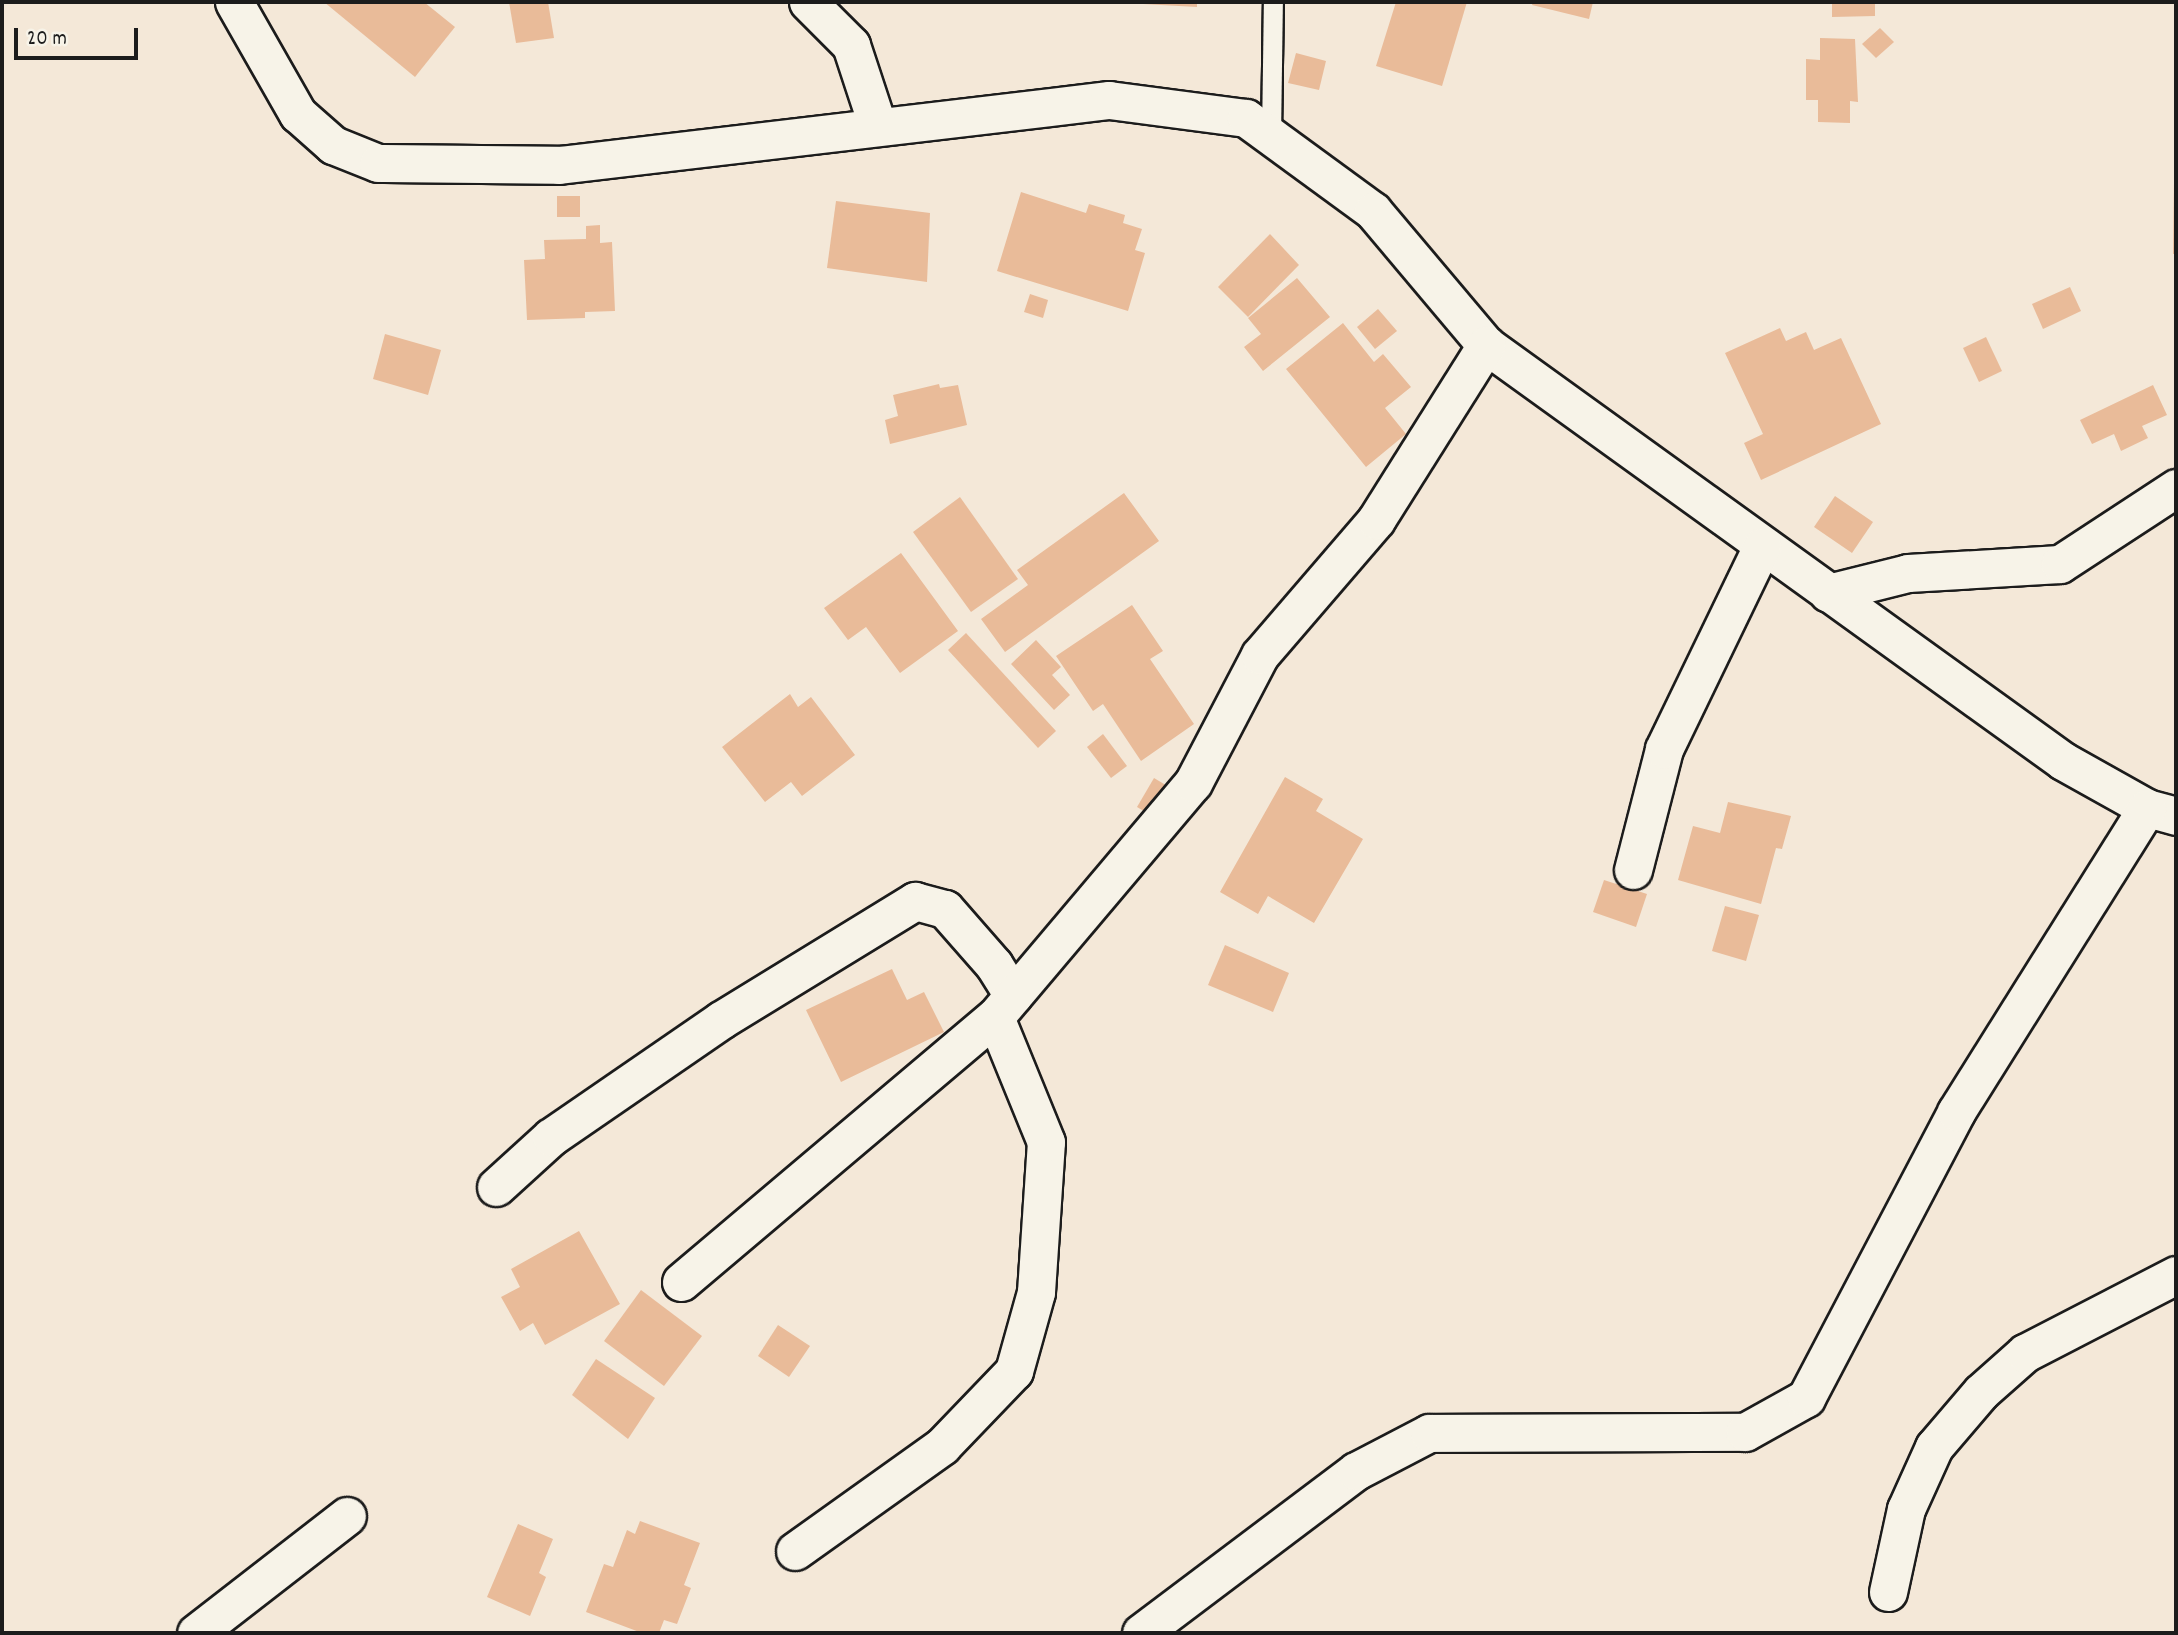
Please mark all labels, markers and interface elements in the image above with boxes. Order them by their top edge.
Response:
scale bar [18,14,142,58]
text: 20 m [27,25,67,55]

